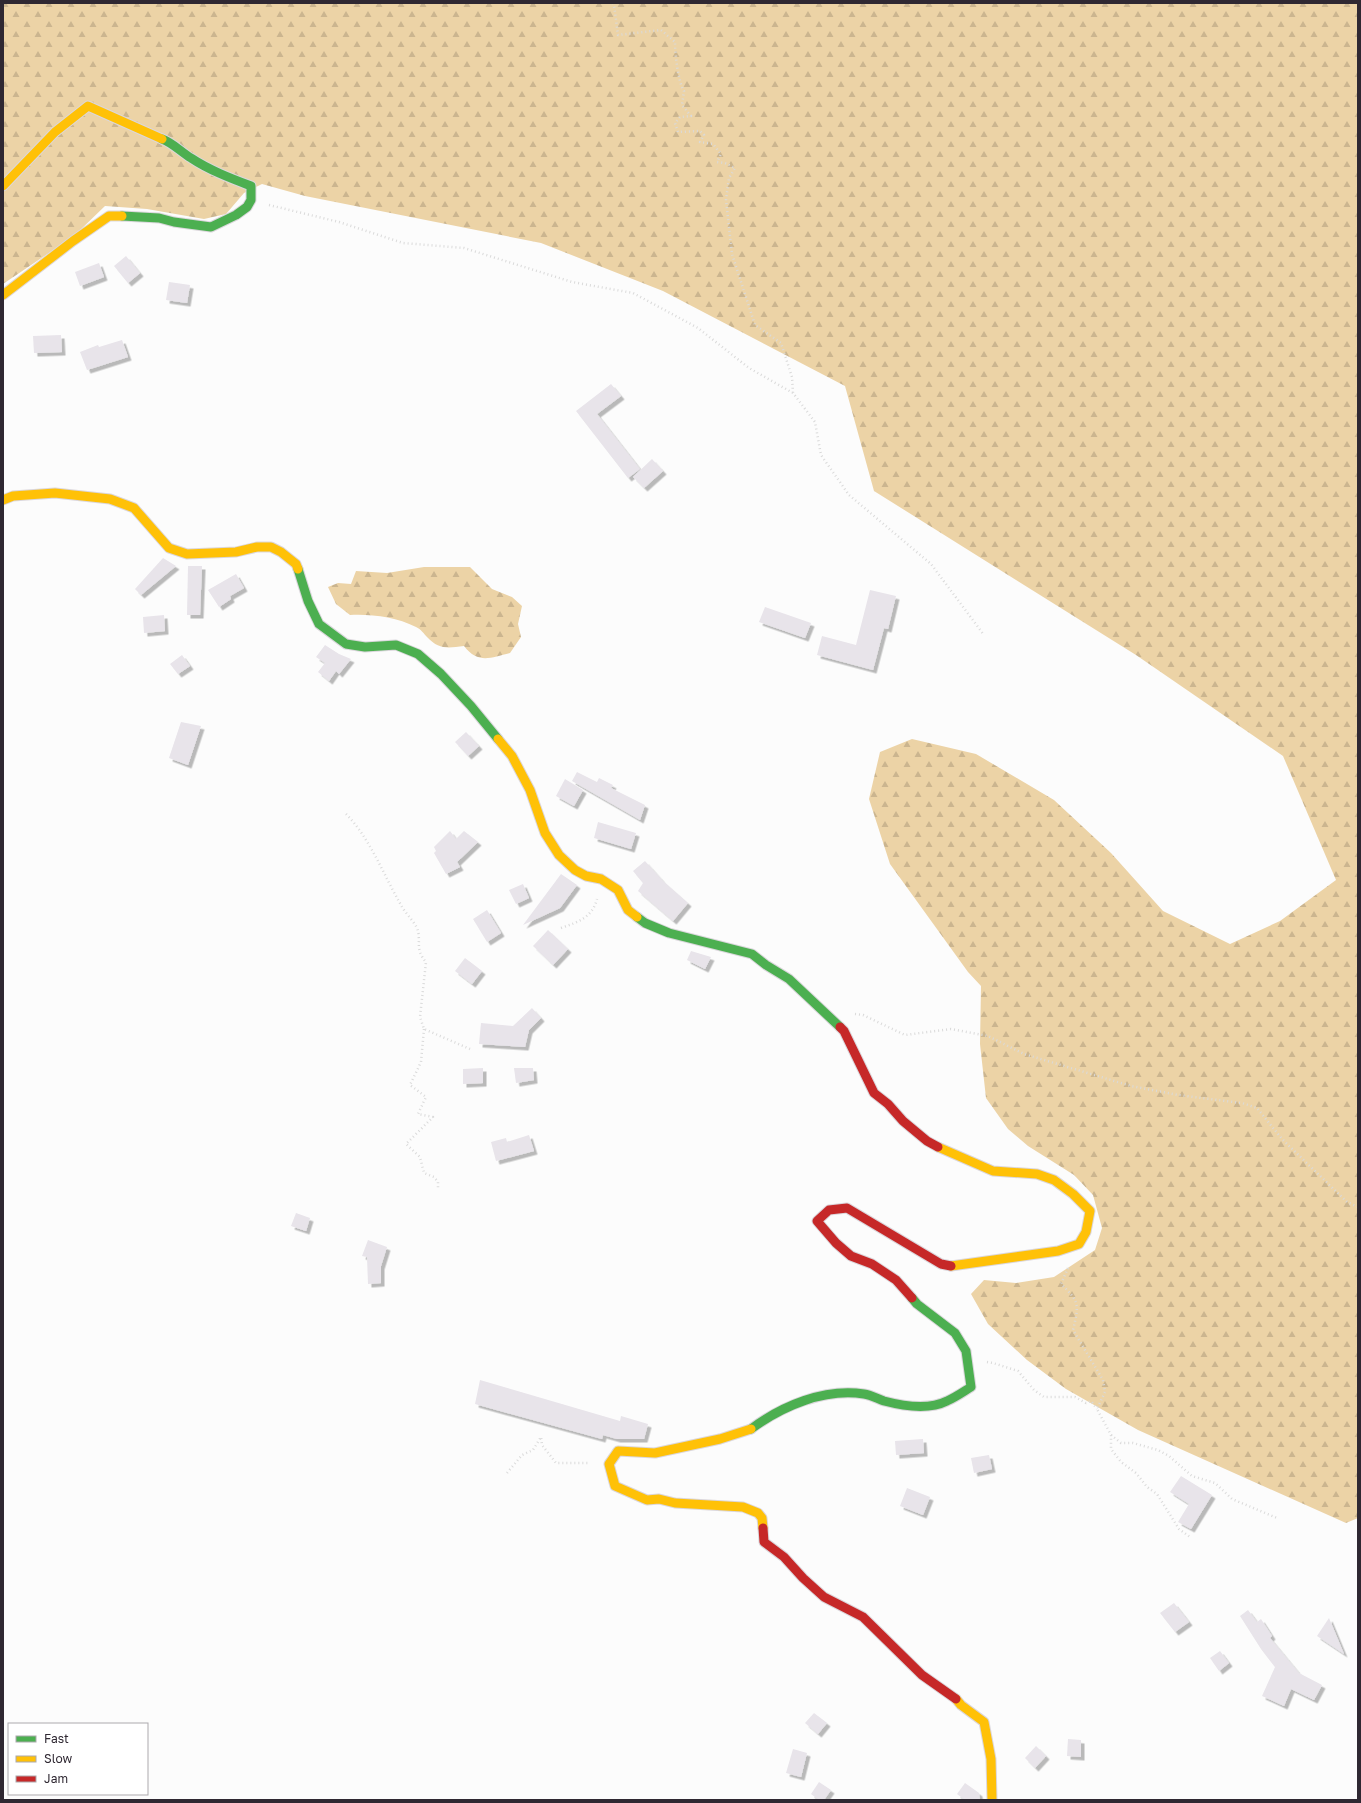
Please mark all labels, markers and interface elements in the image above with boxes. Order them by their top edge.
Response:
legend [8,1723,148,1795]
text: Fast [44,1731,69,1746]
text: Slow [44,1751,72,1766]
text: Jam [44,1771,68,1786]

